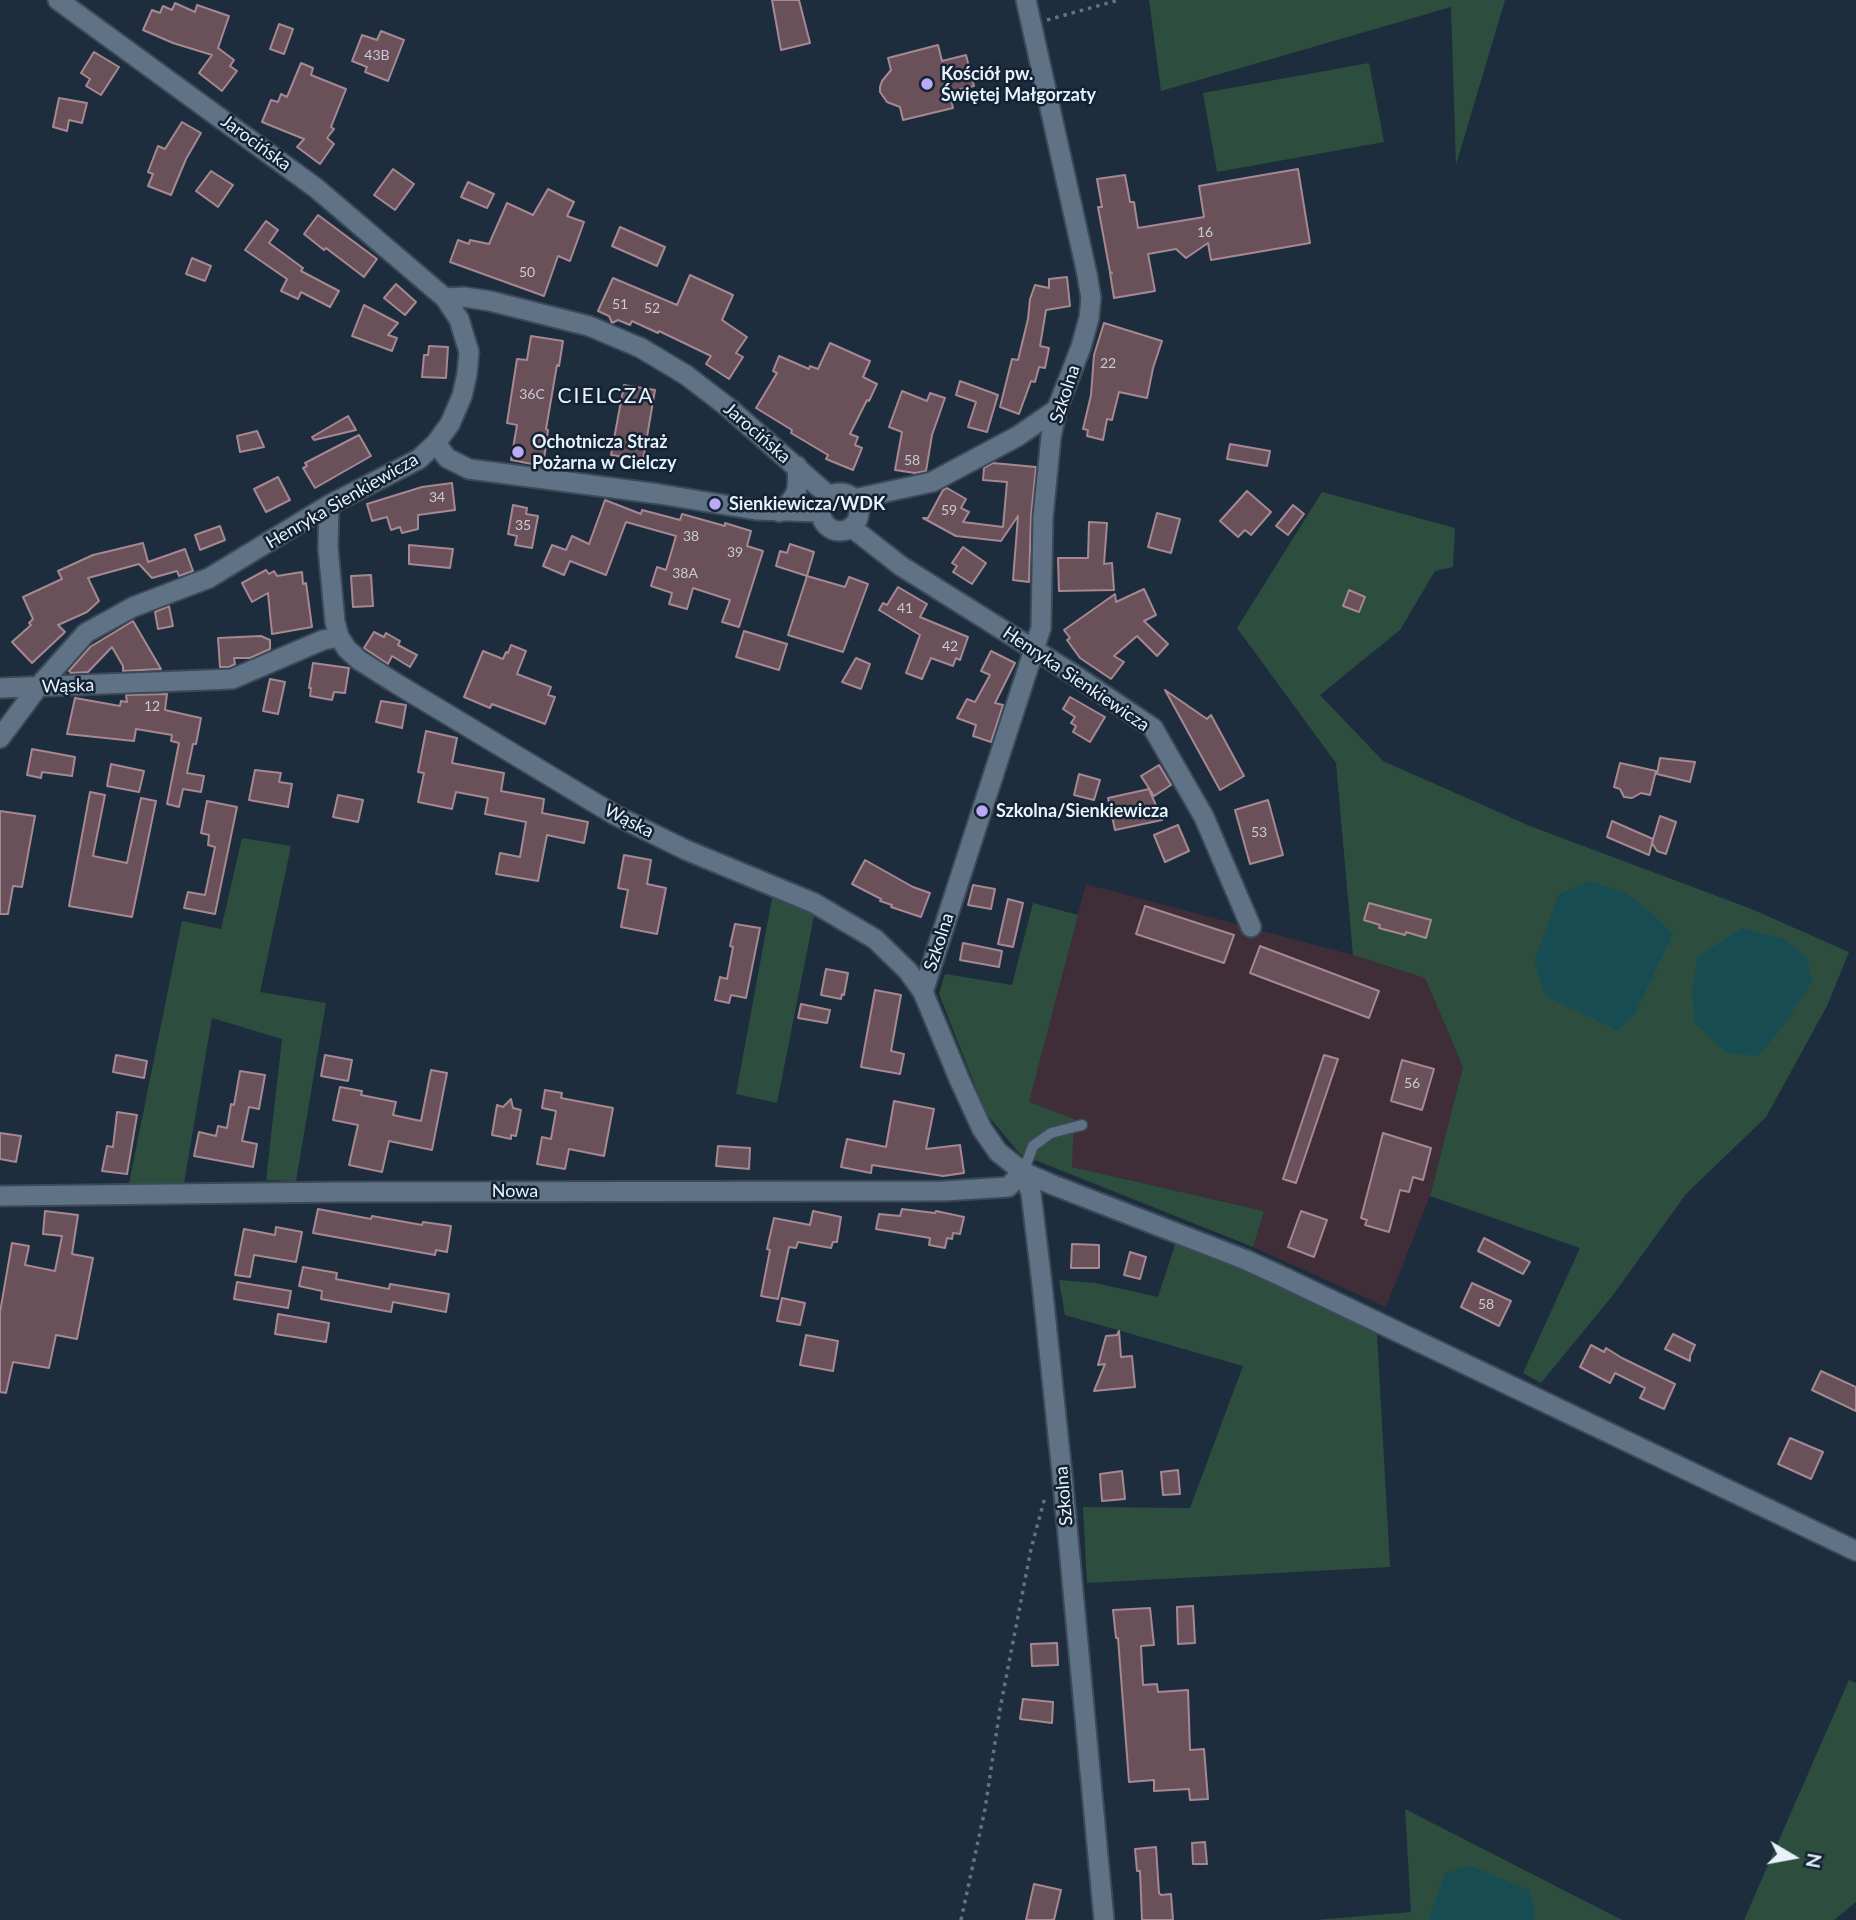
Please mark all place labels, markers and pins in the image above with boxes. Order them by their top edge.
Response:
place label: Kościół pw. Świętej Małgorzaty [941,63,1096,106]
marker: Kościół pw. Świętej Małgorzaty [919,76,935,92]
place label: Ochotnicza Straż Pożarna w Cielczy [532,431,677,474]
marker: Ochotnicza Straż Pożarna w Cielczy [510,444,526,460]
place label: Sienkiewicza/WDK [729,493,885,515]
marker: Sienkiewicza/WDK [707,496,723,512]
place label: Szkolna/Sienkiewicza [996,800,1168,822]
marker: Szkolna/Sienkiewicza [974,803,990,819]

